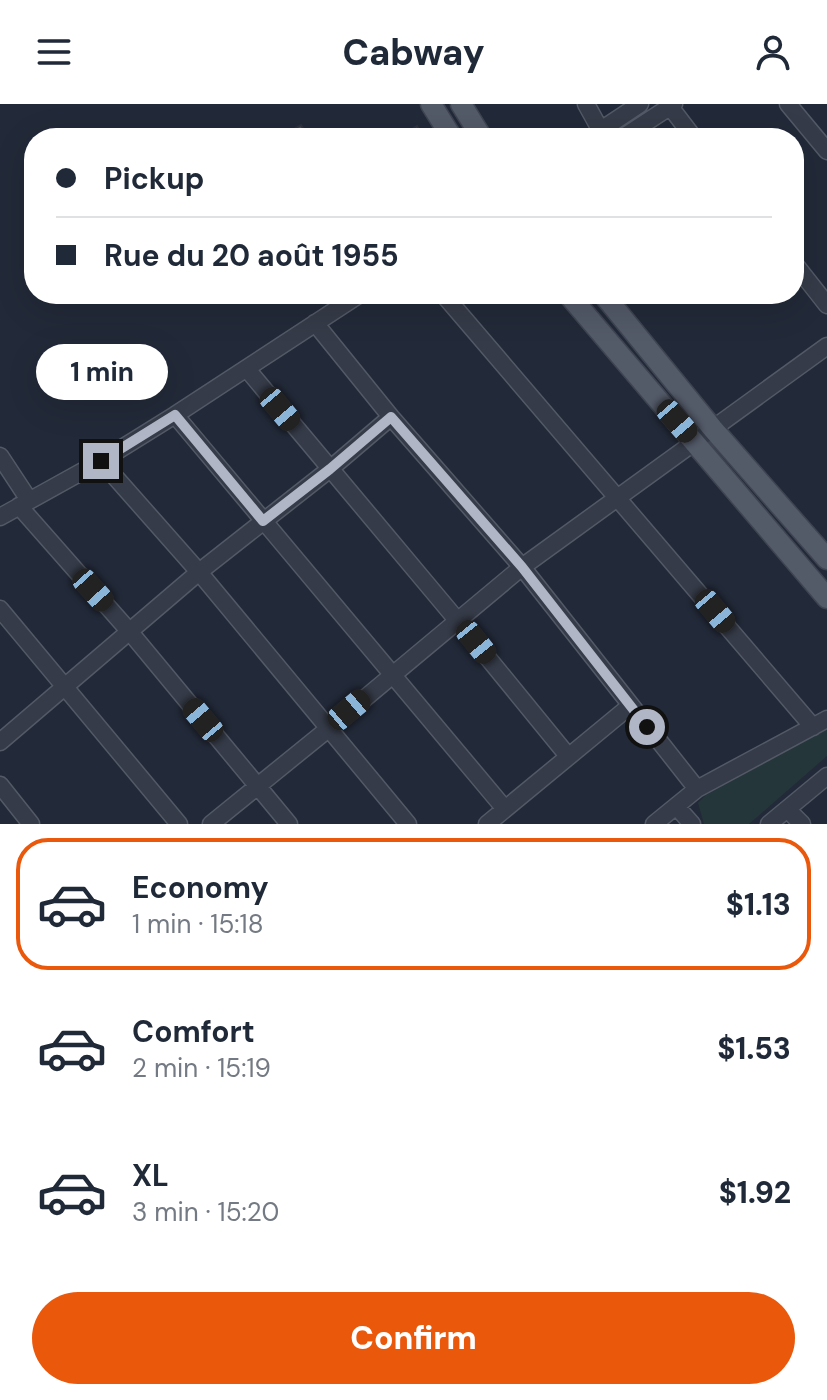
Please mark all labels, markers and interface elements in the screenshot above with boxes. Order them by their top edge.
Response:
text: Cabway [342,29,485,76]
icon: menu [32,30,76,74]
icon: person [751,30,795,74]
text: Pickup [104,159,204,198]
text: Rue du 20 août 1955 [104,236,399,275]
callout: 1 min [35,345,167,401]
text: 1 min [70,355,134,389]
car [255,383,305,435]
car [652,395,702,447]
route end [83,443,119,479]
car [68,564,118,616]
car [690,585,740,637]
car [452,616,500,668]
car [323,685,375,735]
car [178,694,228,746]
route start [629,709,665,745]
icon: car [36,868,108,940]
text: Economy [132,868,269,907]
text: $1.13 [726,885,791,924]
text: 1 min · 15:18 [132,907,263,941]
icon: car [36,1012,108,1084]
text: Comfort [132,1012,255,1051]
text: $1.53 [717,1029,791,1068]
text: 2 min · 15:19 [132,1051,271,1085]
icon: car [36,1156,108,1228]
text: XL [132,1156,169,1195]
text: $1.92 [719,1173,791,1212]
text: 3 min · 15:20 [132,1195,279,1229]
button: Confirm [32,1292,795,1384]

